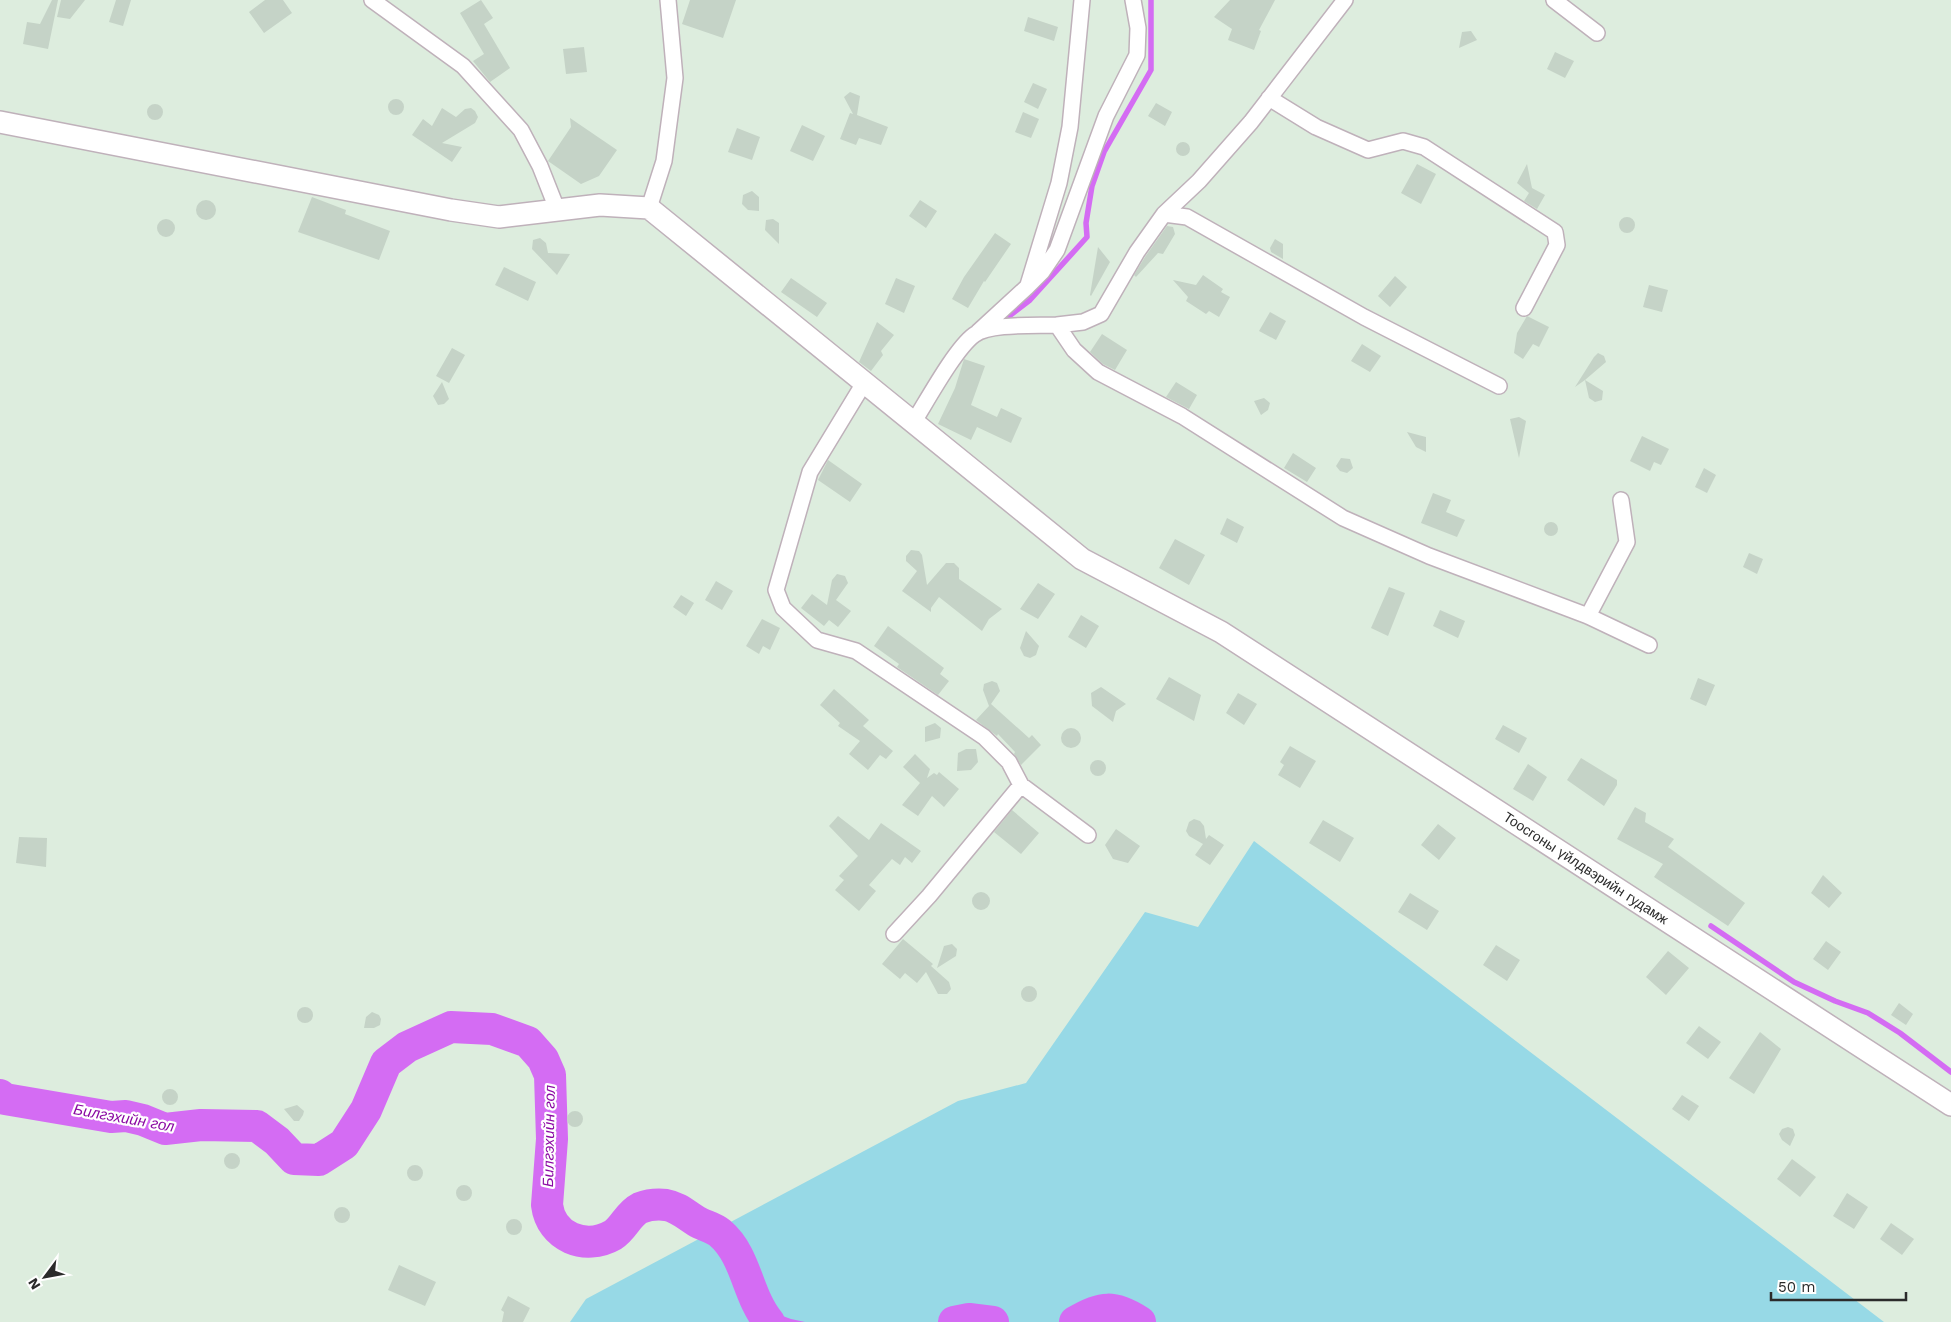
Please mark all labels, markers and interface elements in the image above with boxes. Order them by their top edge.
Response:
street label: Тоосгоны үйлдвэрийн гудамж [1501,809,1672,928]
water label: Билгэхийн гол [539,1084,559,1187]
water label: Билгэхийн гол [72,1100,176,1136]
north arrow [20,1252,70,1302]
scale bar [1771,1270,1906,1302]
text: N [24,1275,44,1293]
text: 50 m [1778,1278,1815,1296]

